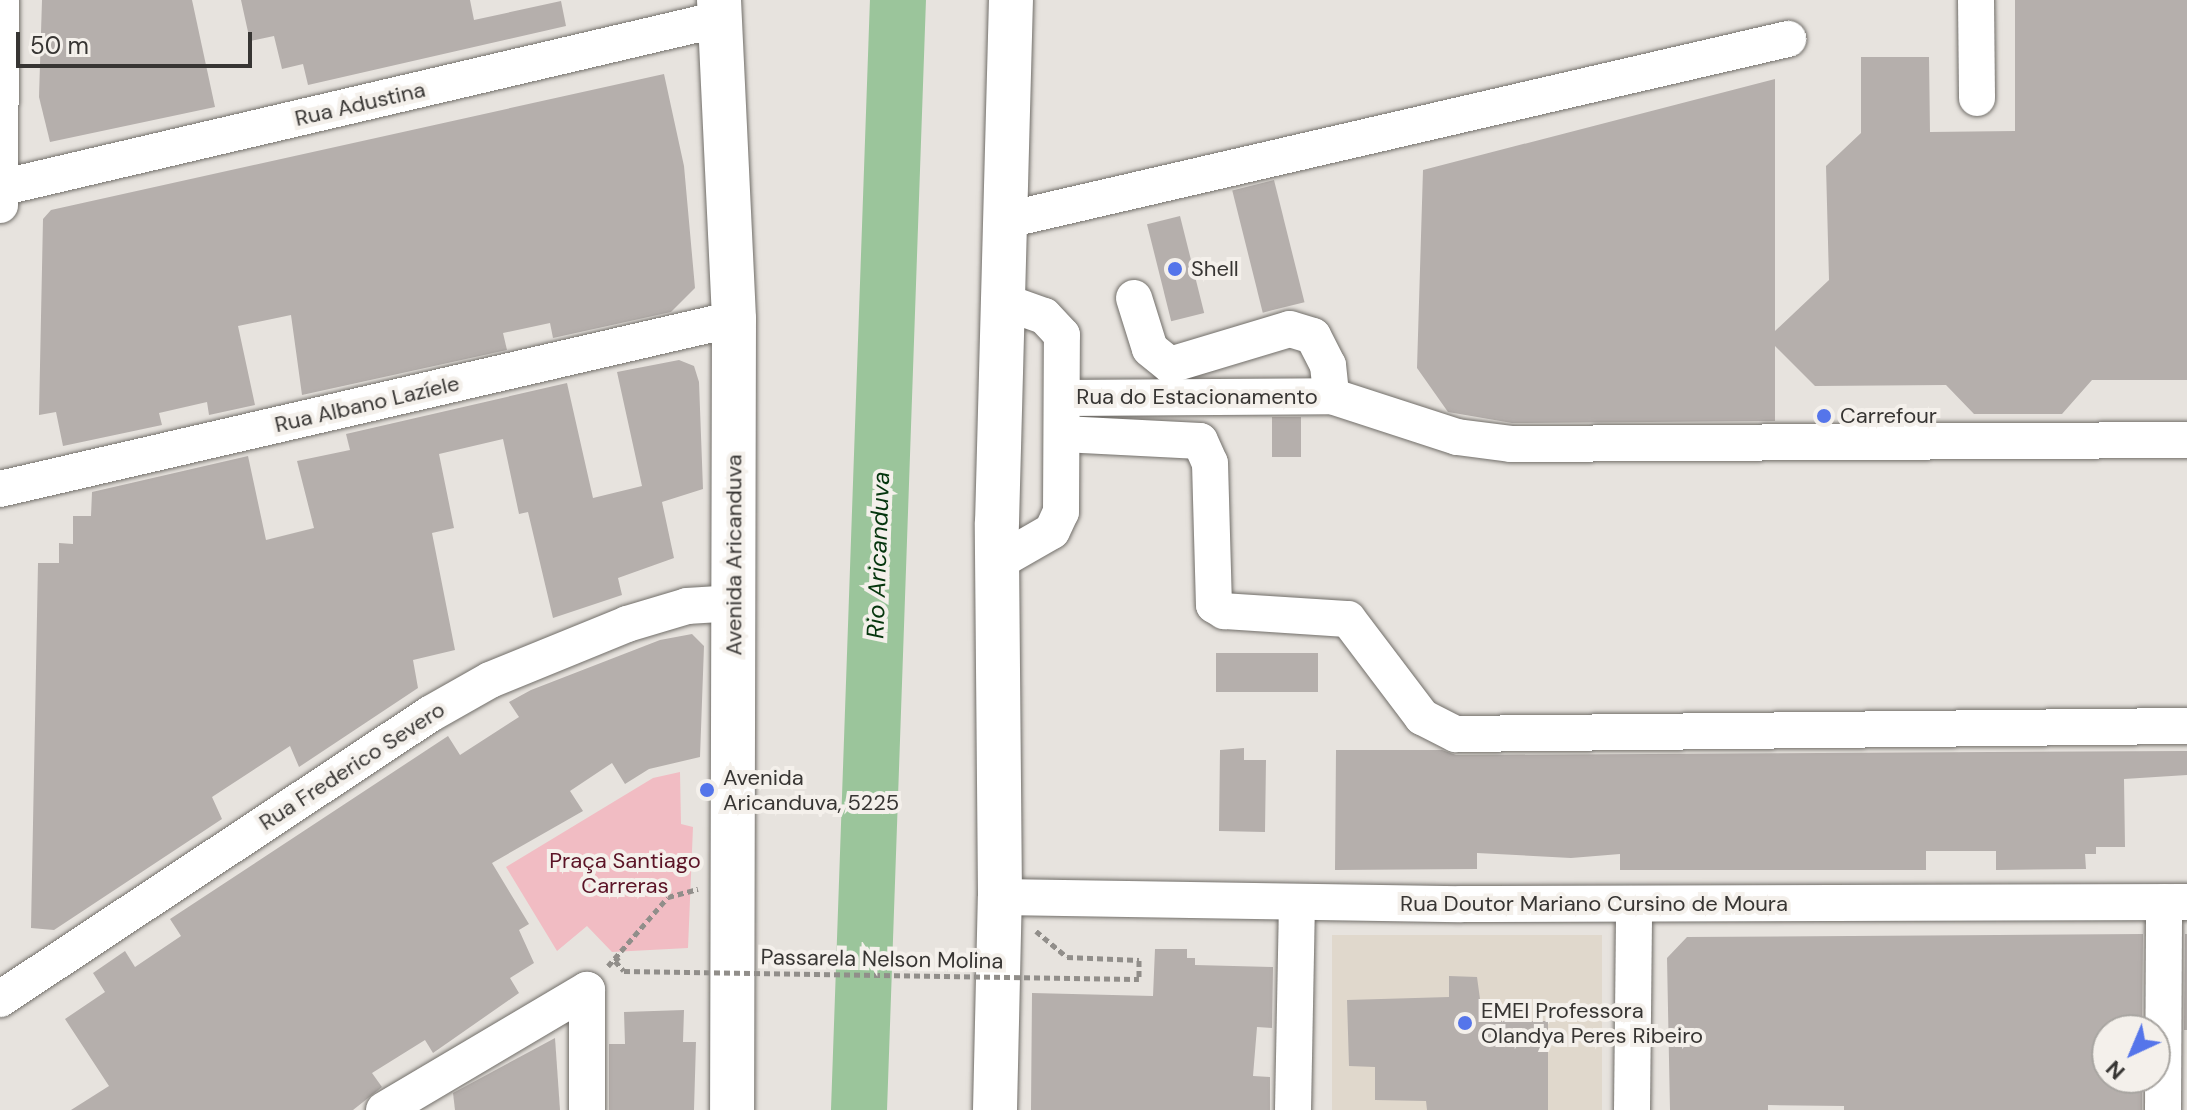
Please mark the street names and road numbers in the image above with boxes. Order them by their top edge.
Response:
street label: Rua Adustina [292,76,428,132]
street label: Rua Albano Lazíele [272,370,462,438]
street label: Rua do Estacionamento [1076,384,1318,410]
street label: Avenida Aricanduva [721,454,747,656]
street label: Rua Frederico Severo [254,696,450,836]
street label: Rua Doutor Mariano Cursino de Moura [1400,891,1788,917]
street label: Passarela Nelson Molina [760,944,1004,974]

